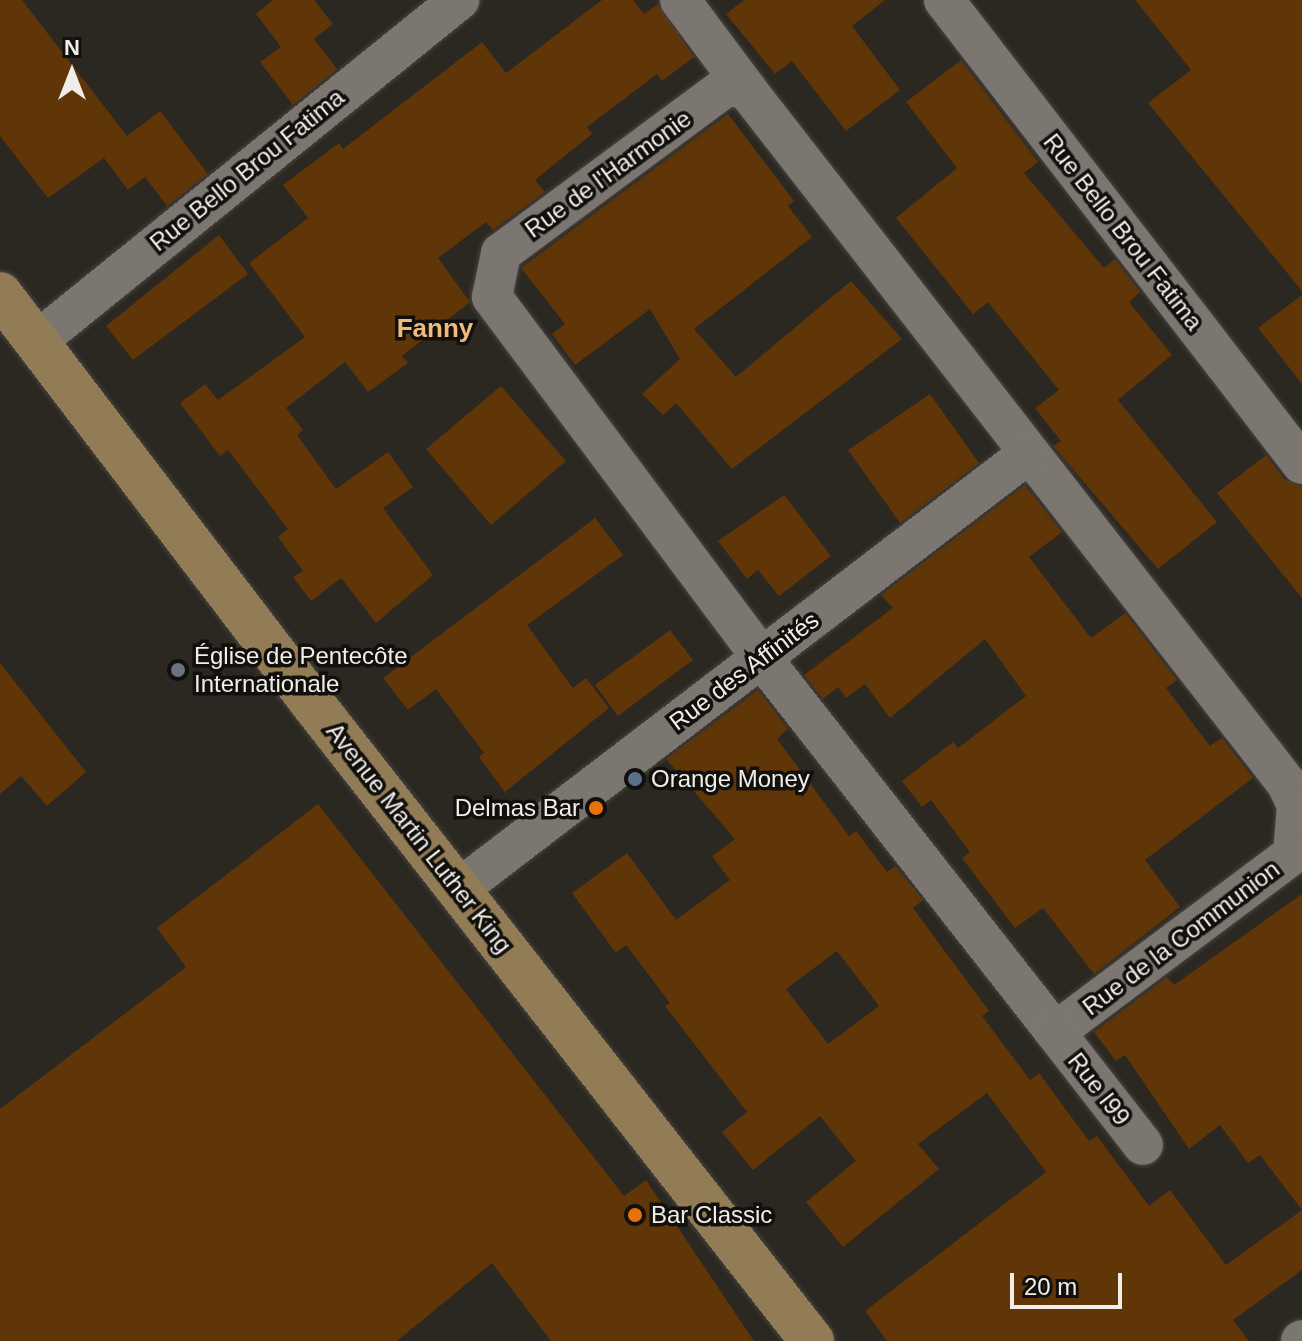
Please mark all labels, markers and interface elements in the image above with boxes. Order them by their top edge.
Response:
north arrow [32,32,112,112]
text: N [64,35,80,60]
street label: Rue Bello Brou Fatima [144,83,350,257]
street label: Rue de l'Harmonie [519,104,697,244]
street label: Rue Bello Brou Fatima [1037,128,1209,336]
district label: Fanny [397,313,473,345]
street label: Rue des Affinités [663,605,825,737]
place label: Église de Pentecôte Internationale [194,642,407,698]
marker: Église de Pentecôte Internationale [169,661,187,679]
street label: Avenue Martin Luther King [320,717,518,959]
place label: Orange Money [651,765,810,793]
marker: Orange Money [626,770,644,788]
place label: Delmas Bar [455,794,580,822]
marker: Delmas Bar [587,799,605,817]
street label: Rue de la Communion [1077,855,1285,1021]
street label: Rue I99 [1062,1047,1136,1131]
place label: Bar Classic [651,1201,772,1229]
marker: Bar Classic [626,1206,644,1224]
scale bar [1014,1257,1126,1307]
text: 20 m [1024,1273,1077,1300]

